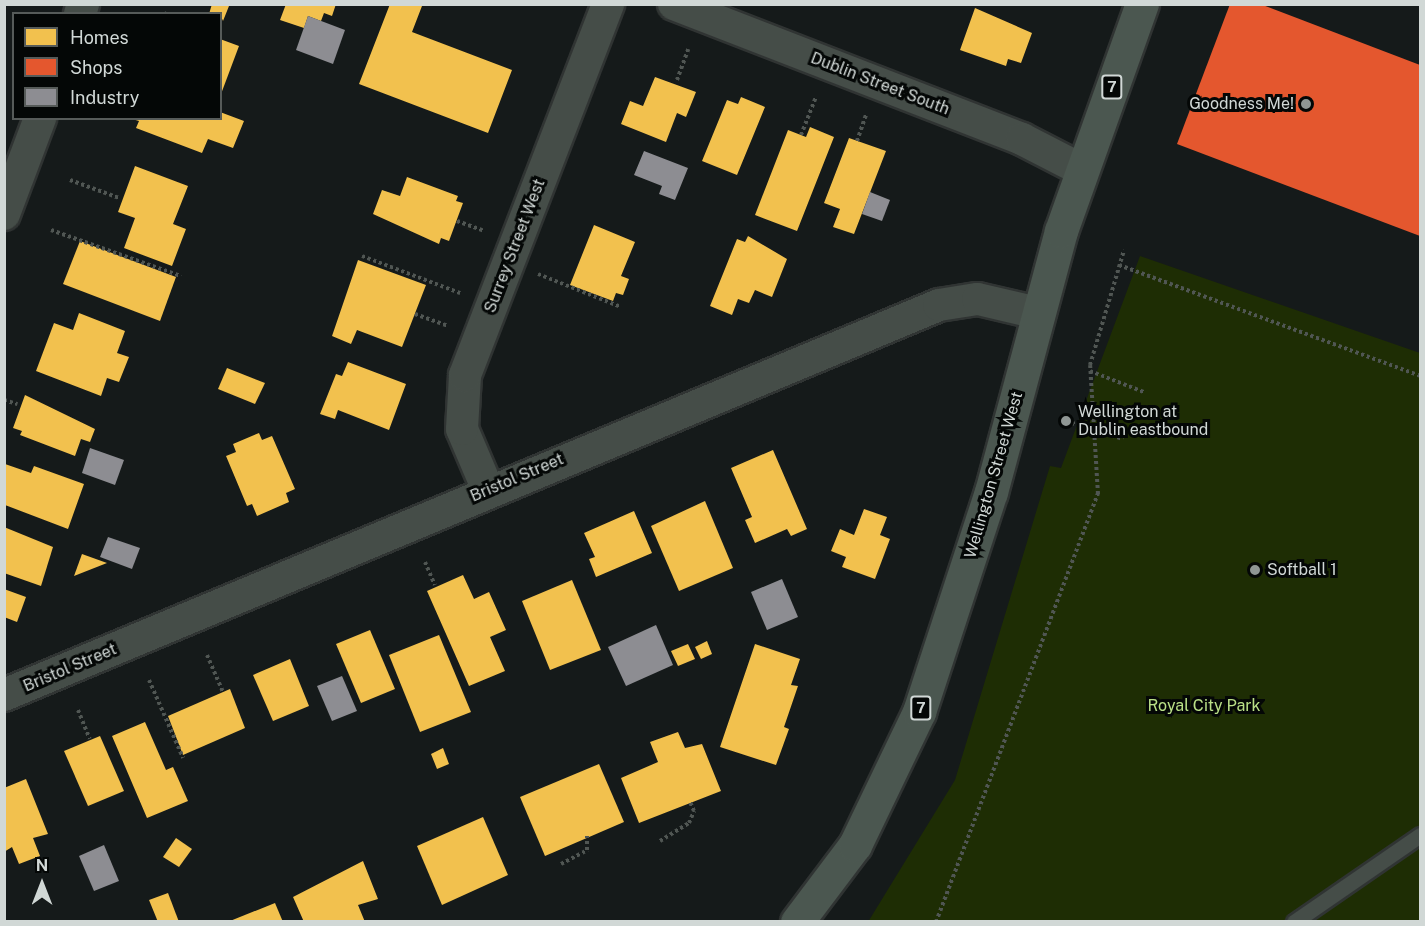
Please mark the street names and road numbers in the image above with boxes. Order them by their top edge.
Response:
street label: Dublin Street South [808,49,952,119]
road number: 7 [1100,75,1124,99]
street label: Surrey Street West [481,176,549,316]
street label: Wellington Street West [961,389,1027,561]
street label: Bristol Street [468,450,566,506]
street label: Bristol Street [21,640,119,696]
road number: 7 [909,696,933,720]

